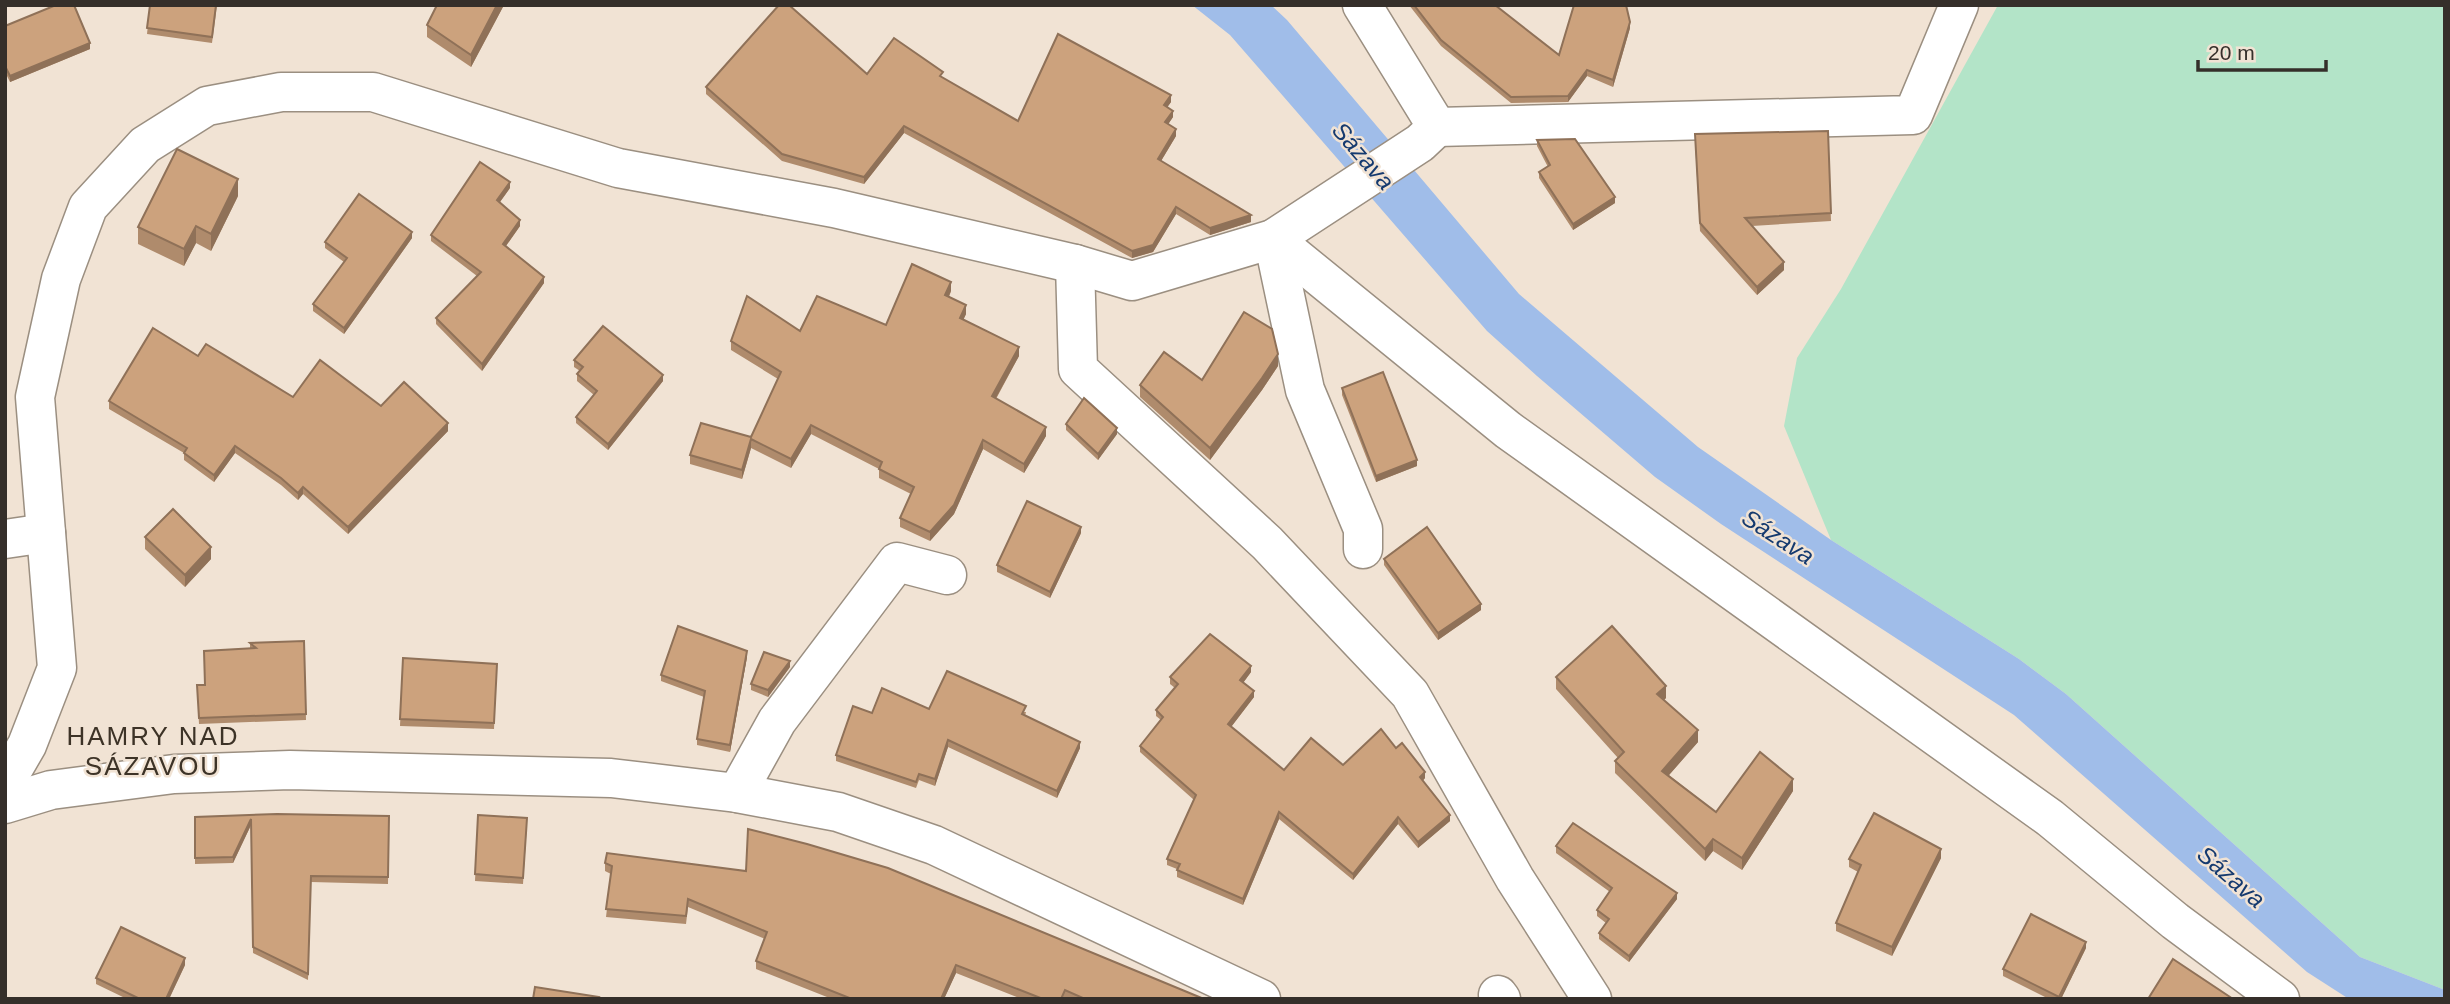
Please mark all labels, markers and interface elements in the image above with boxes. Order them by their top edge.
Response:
scale bar [2198,28,2326,72]
text: 20 m [2208,41,2255,64]
water label: Sázava [1327,117,1400,195]
water label: Sázava [1737,503,1819,570]
district label: HAMRY NAD SÁZAVOU [66,721,240,781]
water label: Sázava [2192,840,2270,913]

